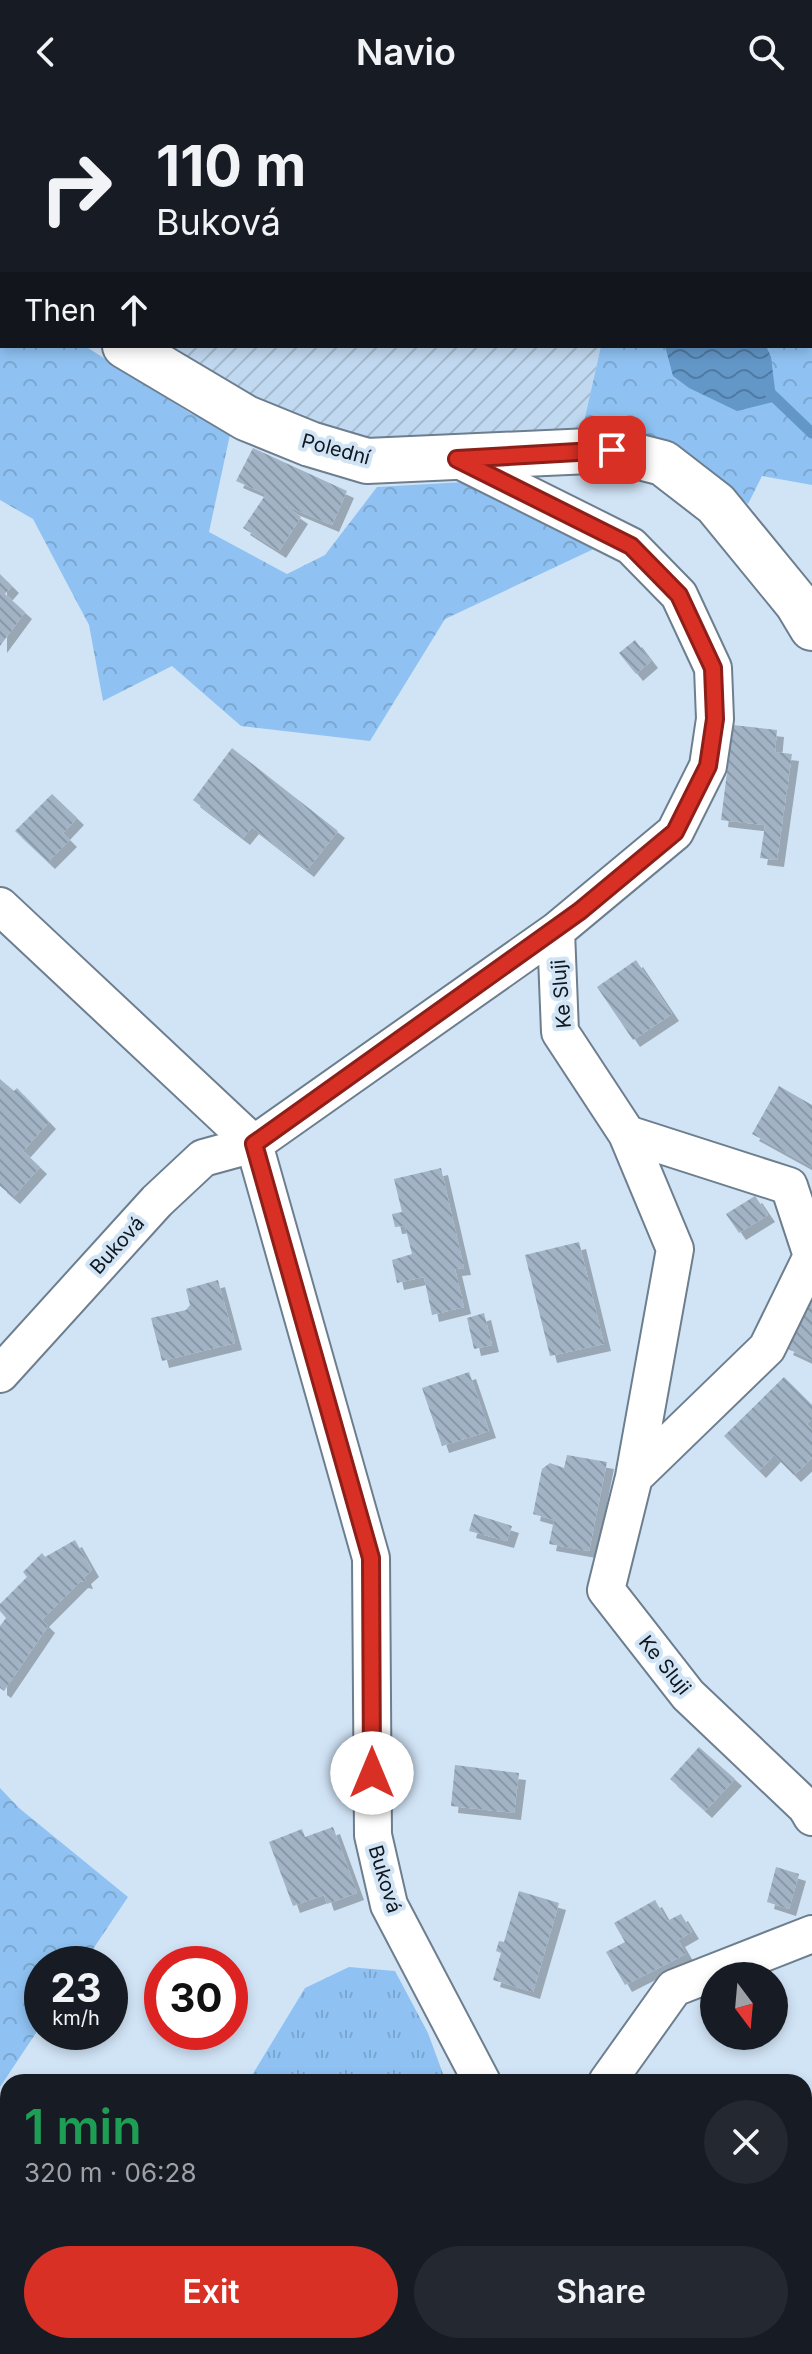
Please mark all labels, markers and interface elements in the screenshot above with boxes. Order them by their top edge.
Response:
icon: back [24,30,68,74]
text: Navio [356,30,456,74]
icon: search [744,30,788,74]
text: 110 m [156,132,306,200]
icon: right [24,136,128,240]
text: Buková [156,200,281,244]
icon: ahead [112,288,156,332]
text: Then [24,292,96,328]
pin [578,416,646,484]
street label: Polední [299,428,373,470]
icon: arrive [590,428,634,472]
street label: Ke Sluji [546,959,576,1029]
street label: Buková [85,1211,149,1279]
street label: Ke Sluji [634,1631,696,1699]
position arrow [330,1731,414,1815]
street label: Buková [363,1842,407,1916]
speed limit sign: 30 [144,1946,248,2050]
north arrow [700,1962,788,2050]
map controls [700,1962,788,2050]
text: 23 [50,1963,102,2012]
text: km/h [52,2006,100,2030]
text: 1 min [24,2097,142,2156]
button: close [704,2100,788,2184]
text: 320 m · 06:28 [24,2157,196,2188]
button: Exit [24,2246,398,2338]
button: Share [414,2246,788,2338]

